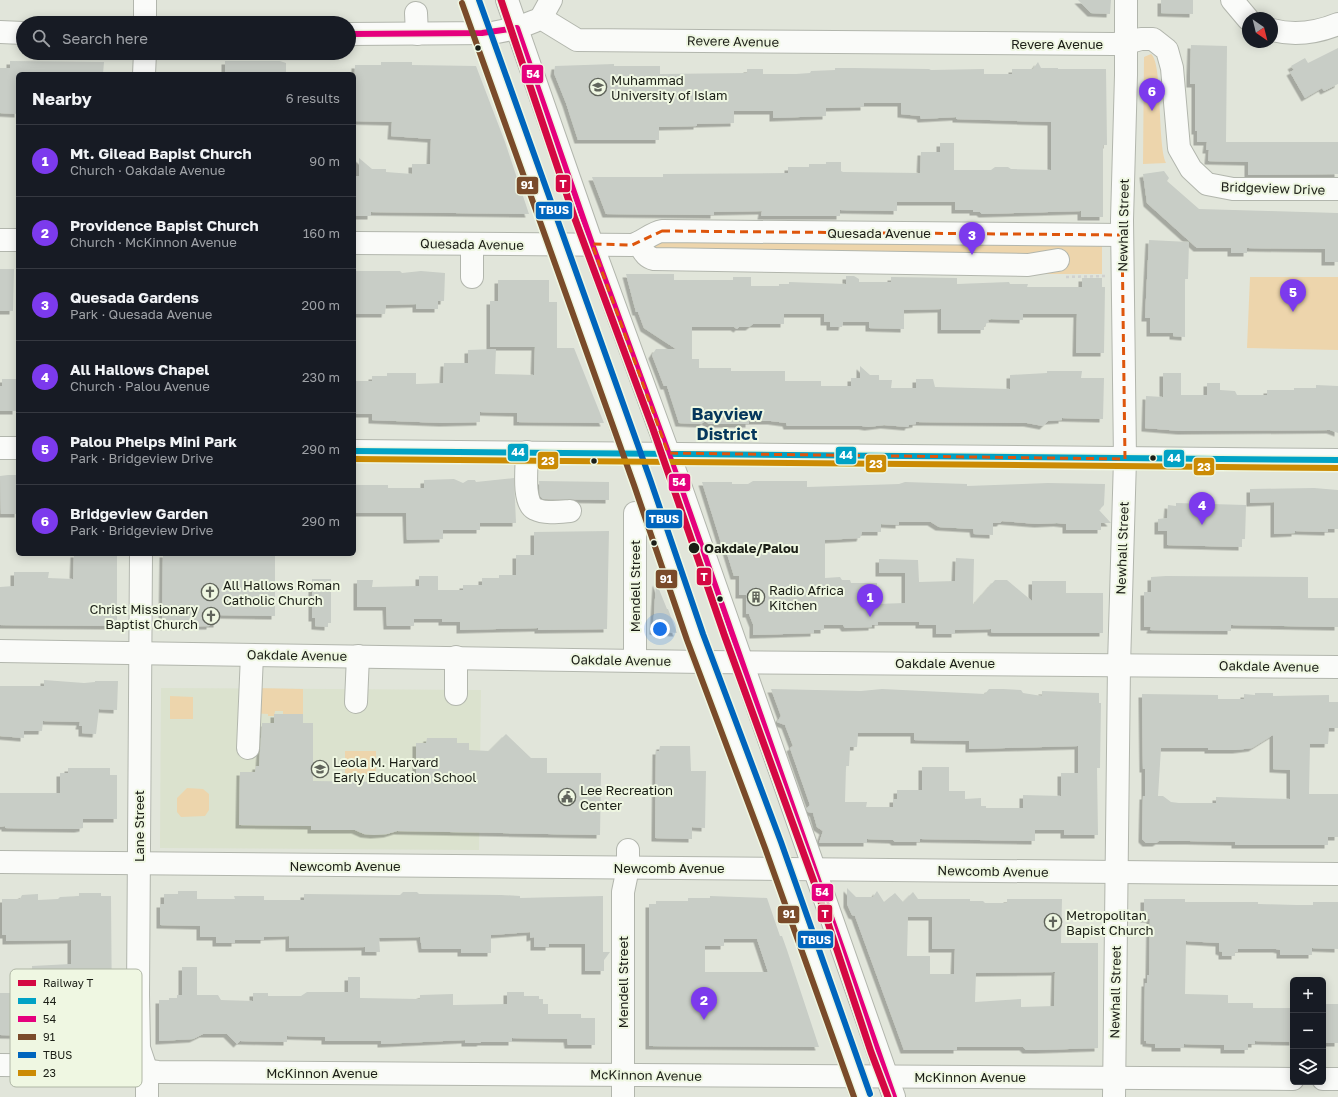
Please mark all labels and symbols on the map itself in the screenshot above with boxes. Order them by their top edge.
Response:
north arrow [1242,12,1278,48]
street label: Revere Avenue [687,32,779,50]
street label: Revere Avenue [1011,36,1103,52]
unlabelled marker [473,43,483,53]
line badge: 54 [521,64,544,84]
text: 54 [526,67,540,80]
place label: Muhammad University of Islam [611,72,728,103]
school or university icon: Muhammad University of Islam [588,77,608,97]
pin: 6 [1139,78,1165,111]
line badge: T [555,174,571,193]
line badge: 91 [516,176,539,195]
text: T [559,177,567,190]
text: 91 [521,178,534,191]
street label: Newhall Street [1114,178,1132,272]
street label: Bridgeview Drive [1220,178,1326,198]
line badge: TBUS [535,201,573,220]
text: TBUS [539,203,569,216]
pin: 3 [959,222,985,255]
street label: Quesada Avenue [827,225,931,241]
street label: Quesada Avenue [420,235,524,253]
pin: 5 [1280,279,1306,312]
district label: Bayview District [691,403,763,444]
line badge: 44 [507,443,529,462]
text: 44 [511,445,525,458]
line badge: 44 [835,446,857,465]
text: 44 [839,448,853,461]
line badge: 44 [1163,449,1185,468]
line badge: 23 [537,451,559,470]
text: 44 [1167,451,1181,464]
unlabelled marker [1148,453,1158,463]
text: 23 [541,454,555,467]
line badge: 23 [865,454,887,473]
unlabelled marker [589,456,599,466]
text: 23 [869,457,883,470]
line badge: 23 [1193,457,1215,476]
text: 23 [1197,460,1211,473]
line badge: 54 [668,473,691,492]
text: 54 [672,475,686,488]
pin: 4 [1189,492,1215,525]
street label: Newhall Street [1112,501,1132,595]
line badge: TBUS [645,509,683,529]
text: TBUS [649,512,679,525]
unlabelled marker [649,538,659,548]
street label: Mendell Street [627,540,643,632]
place label: Oakdale/Palou [704,540,799,556]
marker: Oakdale/Palou [687,541,701,555]
line badge: T [696,567,712,586]
line badge: 91 [655,569,678,589]
text: T [700,570,708,583]
text: 91 [660,572,673,585]
place label: All Hallows Roman Catholic Church [223,577,340,608]
church icon: All Hallows Roman Catholic Church [200,582,220,602]
place label: Radio Africa Kitchen [769,582,844,613]
pin: 1 [857,584,883,617]
building icon: Radio Africa Kitchen [746,587,766,607]
unlabelled marker [715,594,725,604]
place label: Christ Missionary Baptist Church [89,601,199,632]
church icon: Christ Missionary Baptist Church [201,606,221,626]
your location [650,619,670,639]
street label: Oakdale Avenue [247,646,347,664]
street label: Oakdale Avenue [571,651,671,669]
street label: Oakdale Avenue [895,655,995,671]
street label: Oakdale Avenue [1219,657,1319,675]
place label: Leola M. Harvard Early Education School [333,754,477,785]
school or university icon: Leola M. Harvard Early Education School [310,759,330,779]
place label: Lee Recreation Center [580,782,673,813]
public building icon: Lee Recreation Center [557,787,577,807]
street label: Lane Street [131,790,147,862]
street label: Newcomb Avenue [289,858,401,874]
street label: Newcomb Avenue [613,860,725,876]
street label: Newcomb Avenue [937,862,1049,880]
line badge: 54 [811,883,834,902]
text: 54 [815,885,829,898]
line badge: T [817,904,833,923]
line badge: 91 [777,905,800,924]
text: 91 [783,907,796,920]
text: T [821,907,829,920]
place label: Metropolitan Bapist Church [1066,907,1154,938]
church icon: Metropolitan Bapist Church [1043,912,1063,932]
line badge: TBUS [797,930,834,949]
text: TBUS [801,933,831,946]
street label: Mendell Street [615,936,631,1028]
street label: Newhall Street [1106,945,1124,1039]
legend [10,969,142,1087]
text: Railway T [43,976,94,989]
pin: 2 [691,987,717,1020]
text: 44 [43,994,57,1007]
text: 54 [43,1012,56,1025]
text: 91 [43,1030,55,1043]
text: TBUS [43,1048,72,1061]
street label: McKinnon Avenue [266,1065,378,1081]
text: 23 [43,1066,56,1079]
street label: McKinnon Avenue [590,1066,702,1084]
street label: McKinnon Avenue [914,1069,1026,1085]

